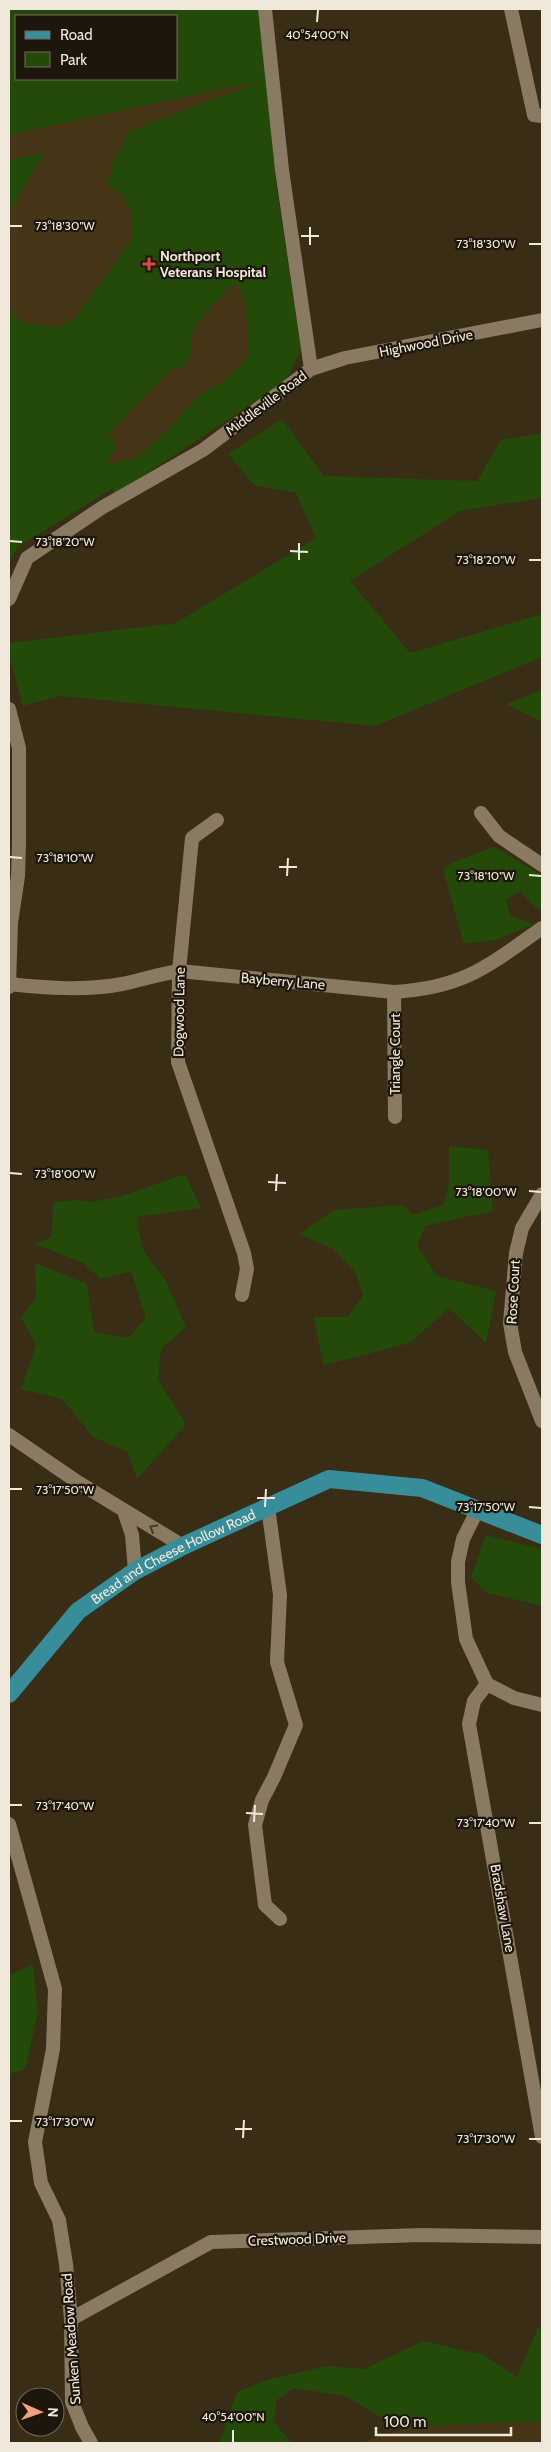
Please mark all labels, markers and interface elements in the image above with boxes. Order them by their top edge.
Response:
legend [15,15,178,80]
text: Road [60,26,93,44]
text: 40°54'00"N [285,27,349,42]
text: Park [60,51,87,69]
text: 73°18'30"W [35,218,95,233]
text: 73°18'30"W [456,236,516,251]
place label: Northport Veterans Hospital [160,247,267,281]
marker: Northport Veterans Hospital [142,257,156,271]
street label: Highwood Drive [378,325,474,361]
street label: Middleville Road [222,367,310,439]
text: 73°18'20"W [35,534,95,549]
text: 73°18'20"W [456,552,516,567]
text: 73°18'10"W [37,850,94,865]
text: 73°18'10"W [458,868,515,883]
street label: Dogwood Lane [169,967,189,1057]
street label: Bayberry Lane [240,968,326,994]
street label: Triangle Court [386,1013,404,1095]
text: 73°18'00"W [34,1166,96,1181]
text: 73°18'00"W [455,1184,517,1199]
street label: Rose Court [502,1259,524,1325]
text: 73°17'50"W [36,1482,95,1497]
text: 73°17'50"W [457,1499,516,1514]
street label: Bread and Cheese Hollow Road [87,1505,258,1608]
one-way arrow [150,1525,159,1535]
text: 73°17'40"W [36,1798,95,1813]
text: 73°17'40"W [457,1815,516,1830]
street label: Bradshaw Lane [486,1863,520,1953]
text: 73°17'30"W [36,2114,95,2129]
text: 73°17'30"W [457,2131,516,2146]
street label: Crestwood Drive [248,2228,346,2250]
street label: Sunken Meadow Road [57,2273,85,2405]
north arrow [15,2387,65,2437]
scale bar [376,2404,511,2436]
text: N [44,2407,62,2418]
text: 40°54'00"N [201,2409,265,2424]
text: 100 m [384,2413,426,2431]

